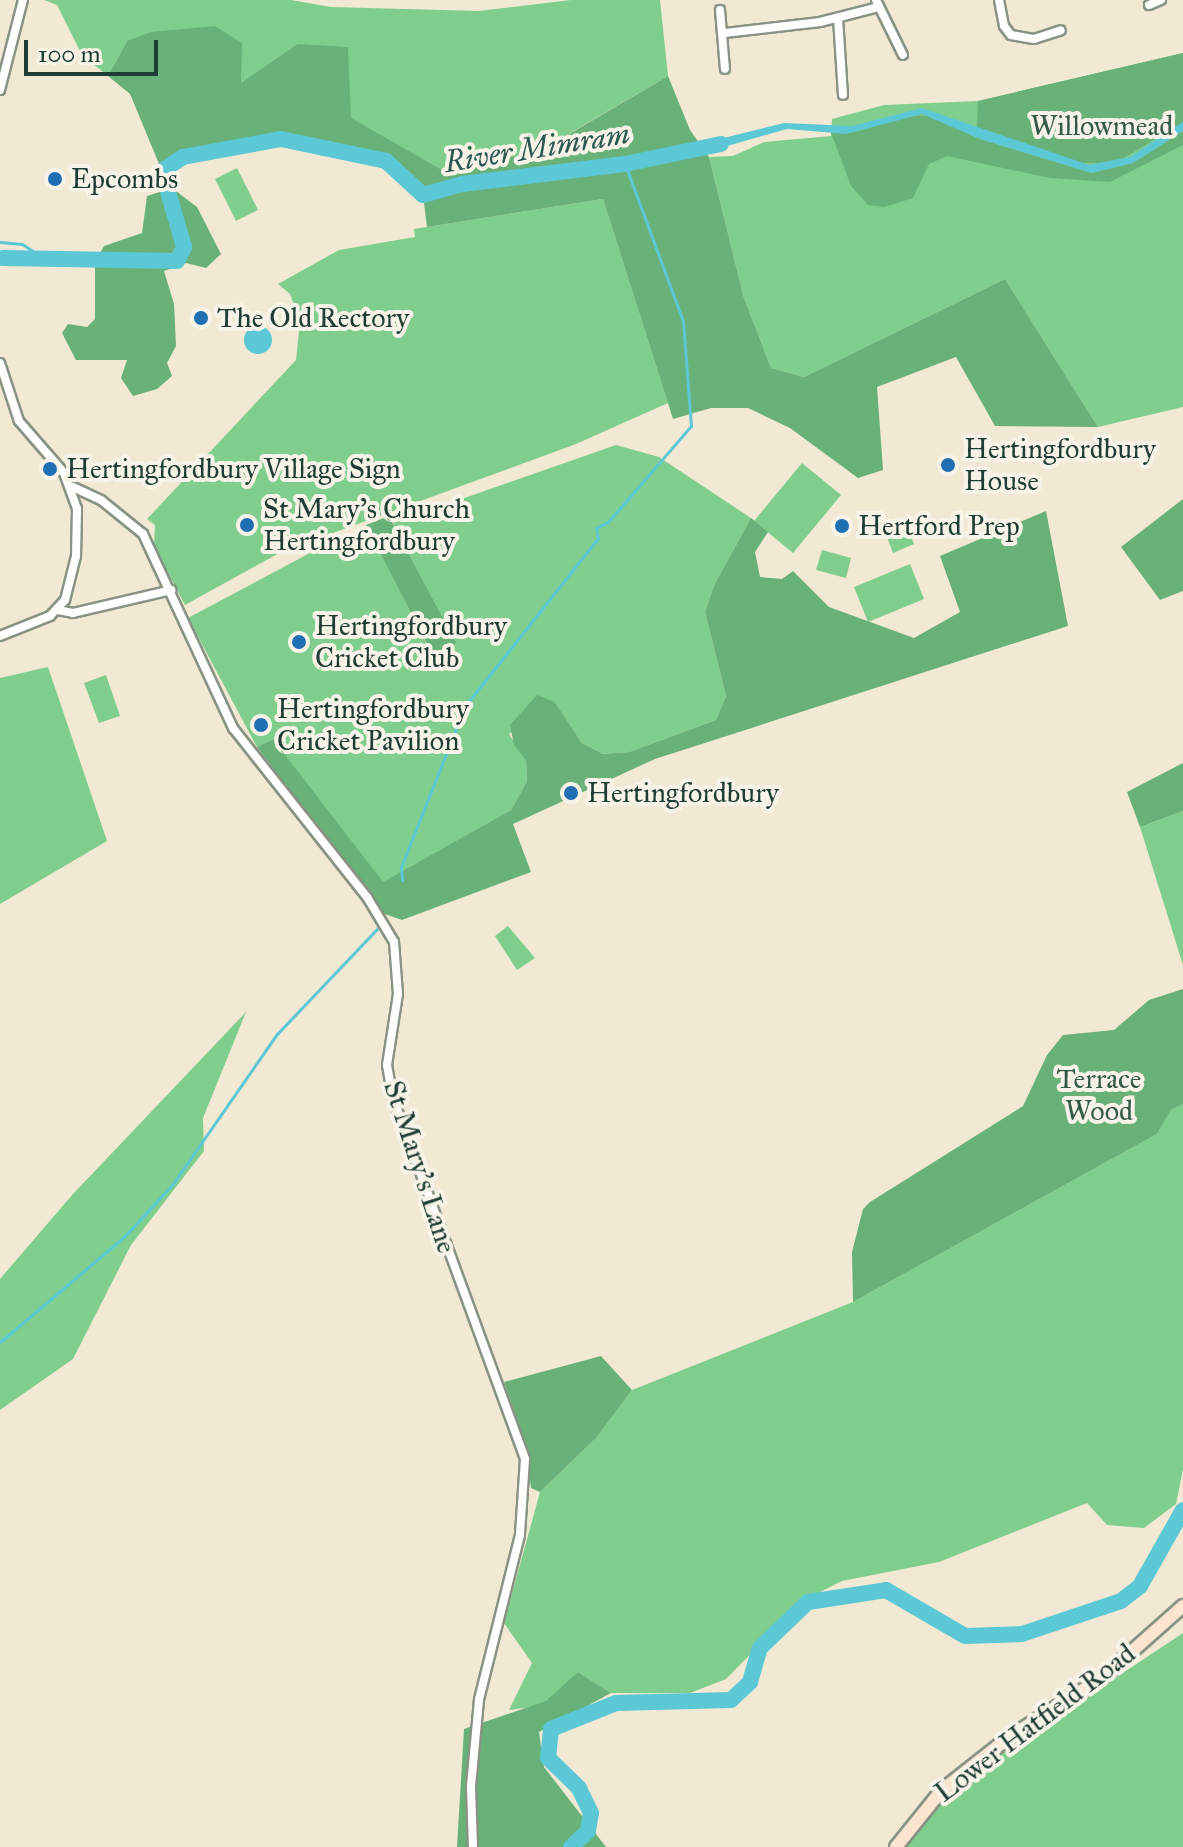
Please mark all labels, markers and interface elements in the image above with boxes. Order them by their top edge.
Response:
scale bar [28,24,162,74]
text: 100 m [38,39,101,69]
park label: Willowmead [1031,109,1173,143]
water label: River Mimram [442,116,632,180]
place label: Epcombs [71,162,178,196]
marker: Epcombs [46,170,64,188]
place label: The Old Rectory [217,301,409,335]
marker: The Old Rectory [192,309,210,327]
place label: Hertingfordbury House [964,432,1156,498]
place label: Hertingfordbury Village Sign [66,452,401,486]
marker: Hertingfordbury House [939,456,957,474]
marker: Hertingfordbury Village Sign [41,460,59,478]
place label: St Mary's Church Hertingfordbury [263,492,470,558]
place label: Hertford Prep [858,509,1020,543]
marker: St Mary's Church Hertingfordbury [238,516,256,534]
marker: Hertford Prep [833,517,851,535]
place label: Hertingfordbury Cricket Club [315,609,507,675]
marker: Hertingfordbury Cricket Club [290,633,308,651]
place label: Hertingfordbury Cricket Pavilion [277,692,469,758]
marker: Hertingfordbury Cricket Pavilion [252,716,270,734]
place label: Hertingfordbury [587,776,779,810]
marker: Hertingfordbury [562,784,580,802]
park label: Terrace Wood [1057,1062,1141,1128]
street label: St Mary's Lane [376,1077,464,1257]
street label: Lower Hatfield Road [928,1637,1142,1809]

